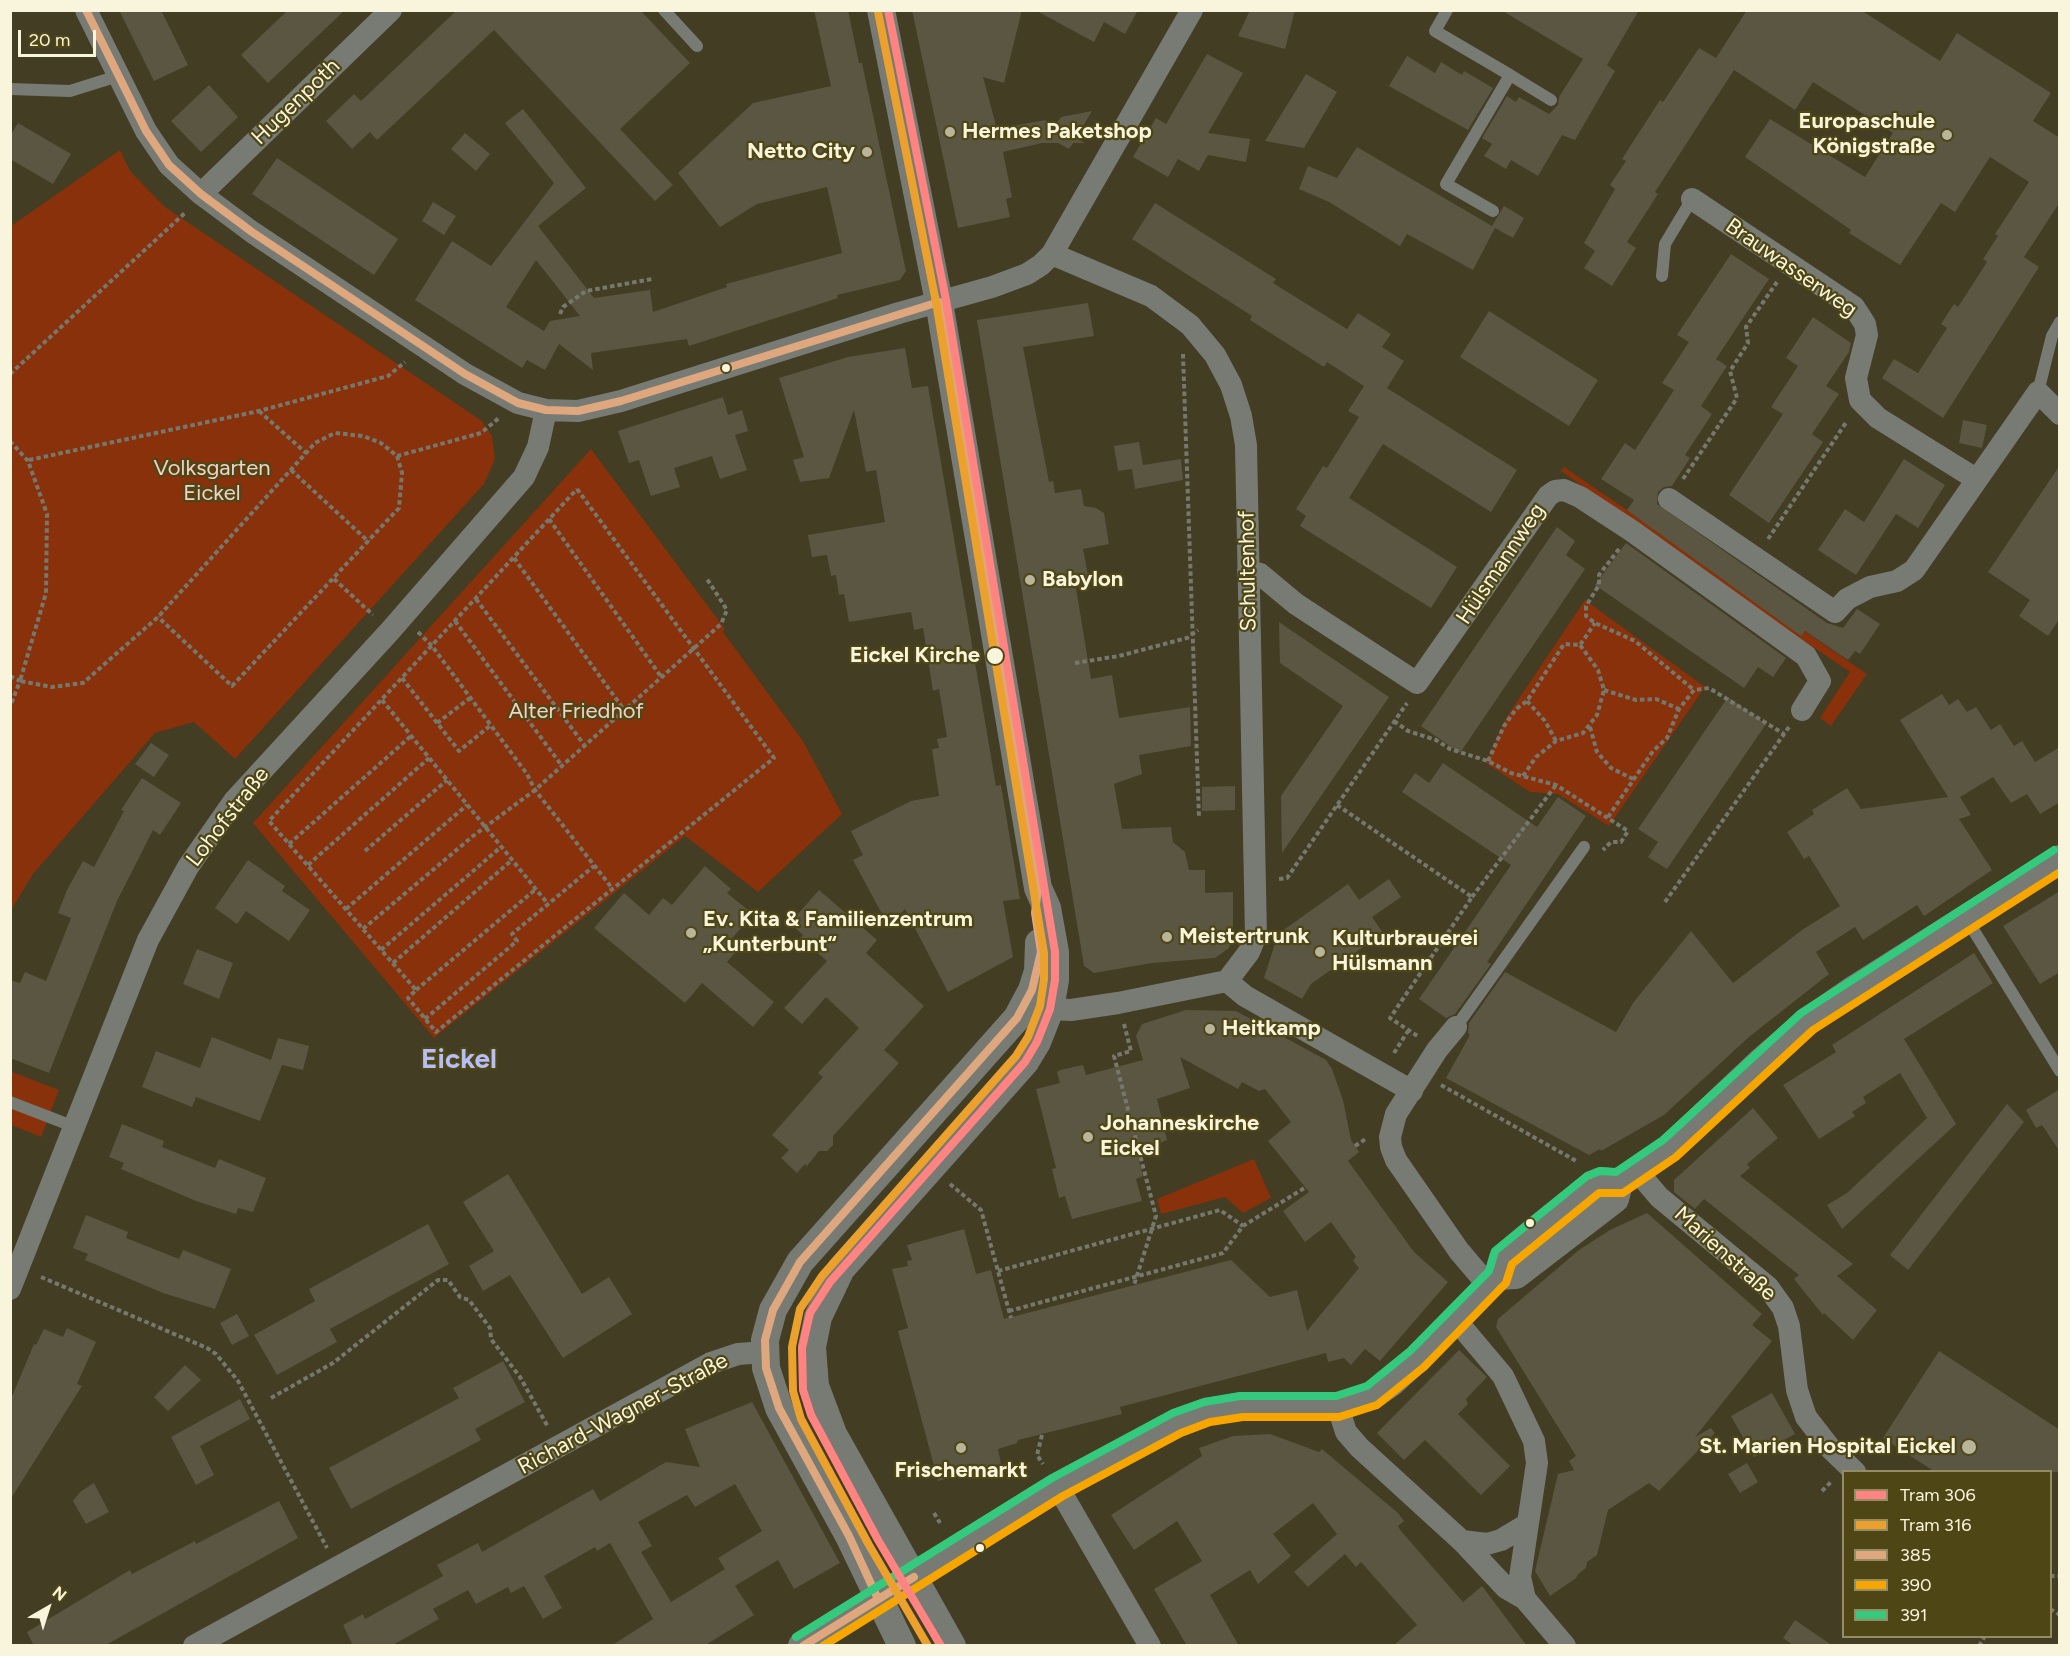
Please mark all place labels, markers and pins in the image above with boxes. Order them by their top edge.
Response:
place label: Europaschule Königstraße [1799,109,1935,160]
place label: Hermes Paketshop [962,119,1152,145]
marker: Hermes Paketshop [943,125,957,139]
marker: Europaschule Königstraße [1940,128,1954,142]
place label: Netto City [747,139,855,165]
marker: Netto City [860,145,874,159]
unlabelled marker [720,362,732,374]
place label: Babylon [1042,567,1123,593]
marker: Babylon [1023,573,1037,587]
place label: Eickel Kirche [850,643,980,669]
marker: Eickel Kirche [985,646,1005,666]
place label: Ev. Kita & Familienzentrum „Kunterbunt“ [703,907,973,958]
place label: Meistertrunk [1179,924,1309,950]
marker: Ev. Kita & Familienzentrum „Kunterbunt“ [684,926,698,940]
place label: Kulturbrauerei Hülsmann [1332,926,1478,978]
marker: Meistertrunk [1160,930,1174,944]
marker: Kulturbrauerei Hülsmann [1313,945,1327,959]
place label: Heitkamp [1222,1016,1321,1042]
marker: Heitkamp [1203,1022,1217,1036]
place label: Johanneskirche Eickel [1100,1111,1259,1162]
marker: Johanneskirche Eickel [1081,1130,1095,1144]
unlabelled marker [1524,1217,1536,1229]
place label: St. Marien Hospital Eickel [1699,1434,1956,1460]
marker: St. Marien Hospital Eickel [1960,1438,1978,1456]
marker: Frischemarkt [954,1441,968,1455]
place label: Frischemarkt [895,1458,1027,1484]
unlabelled marker [974,1542,986,1554]

